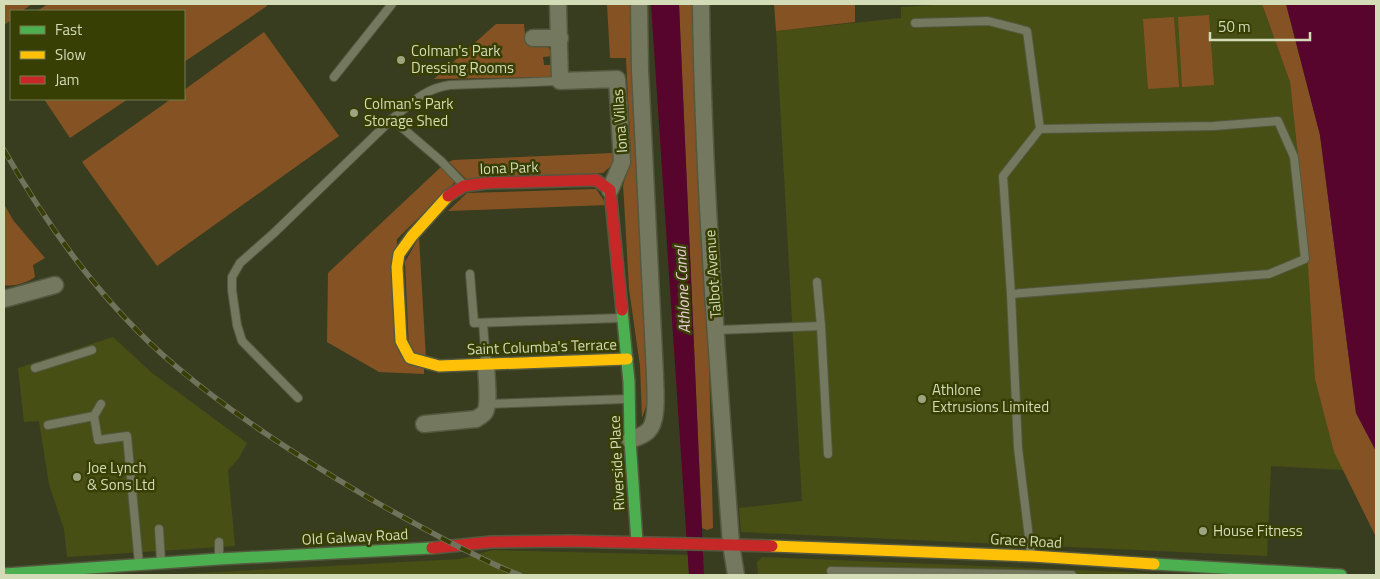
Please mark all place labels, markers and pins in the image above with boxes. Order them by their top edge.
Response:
place label: Colman's Park Dressing Rooms [411,39,514,79]
marker: Colman's Park Dressing Rooms [395,54,407,66]
place label: Colman's Park Storage Shed [364,92,453,132]
marker: Colman's Park Storage Shed [348,107,360,119]
place label: Athlone Extrusions Limited [932,378,1049,418]
marker: Athlone Extrusions Limited [916,393,928,405]
place label: Joe Lynch & Sons Ltd [87,456,155,496]
marker: Joe Lynch & Sons Ltd [71,471,83,483]
place label: House Fitness [1213,519,1303,542]
marker: House Fitness [1197,525,1209,537]

